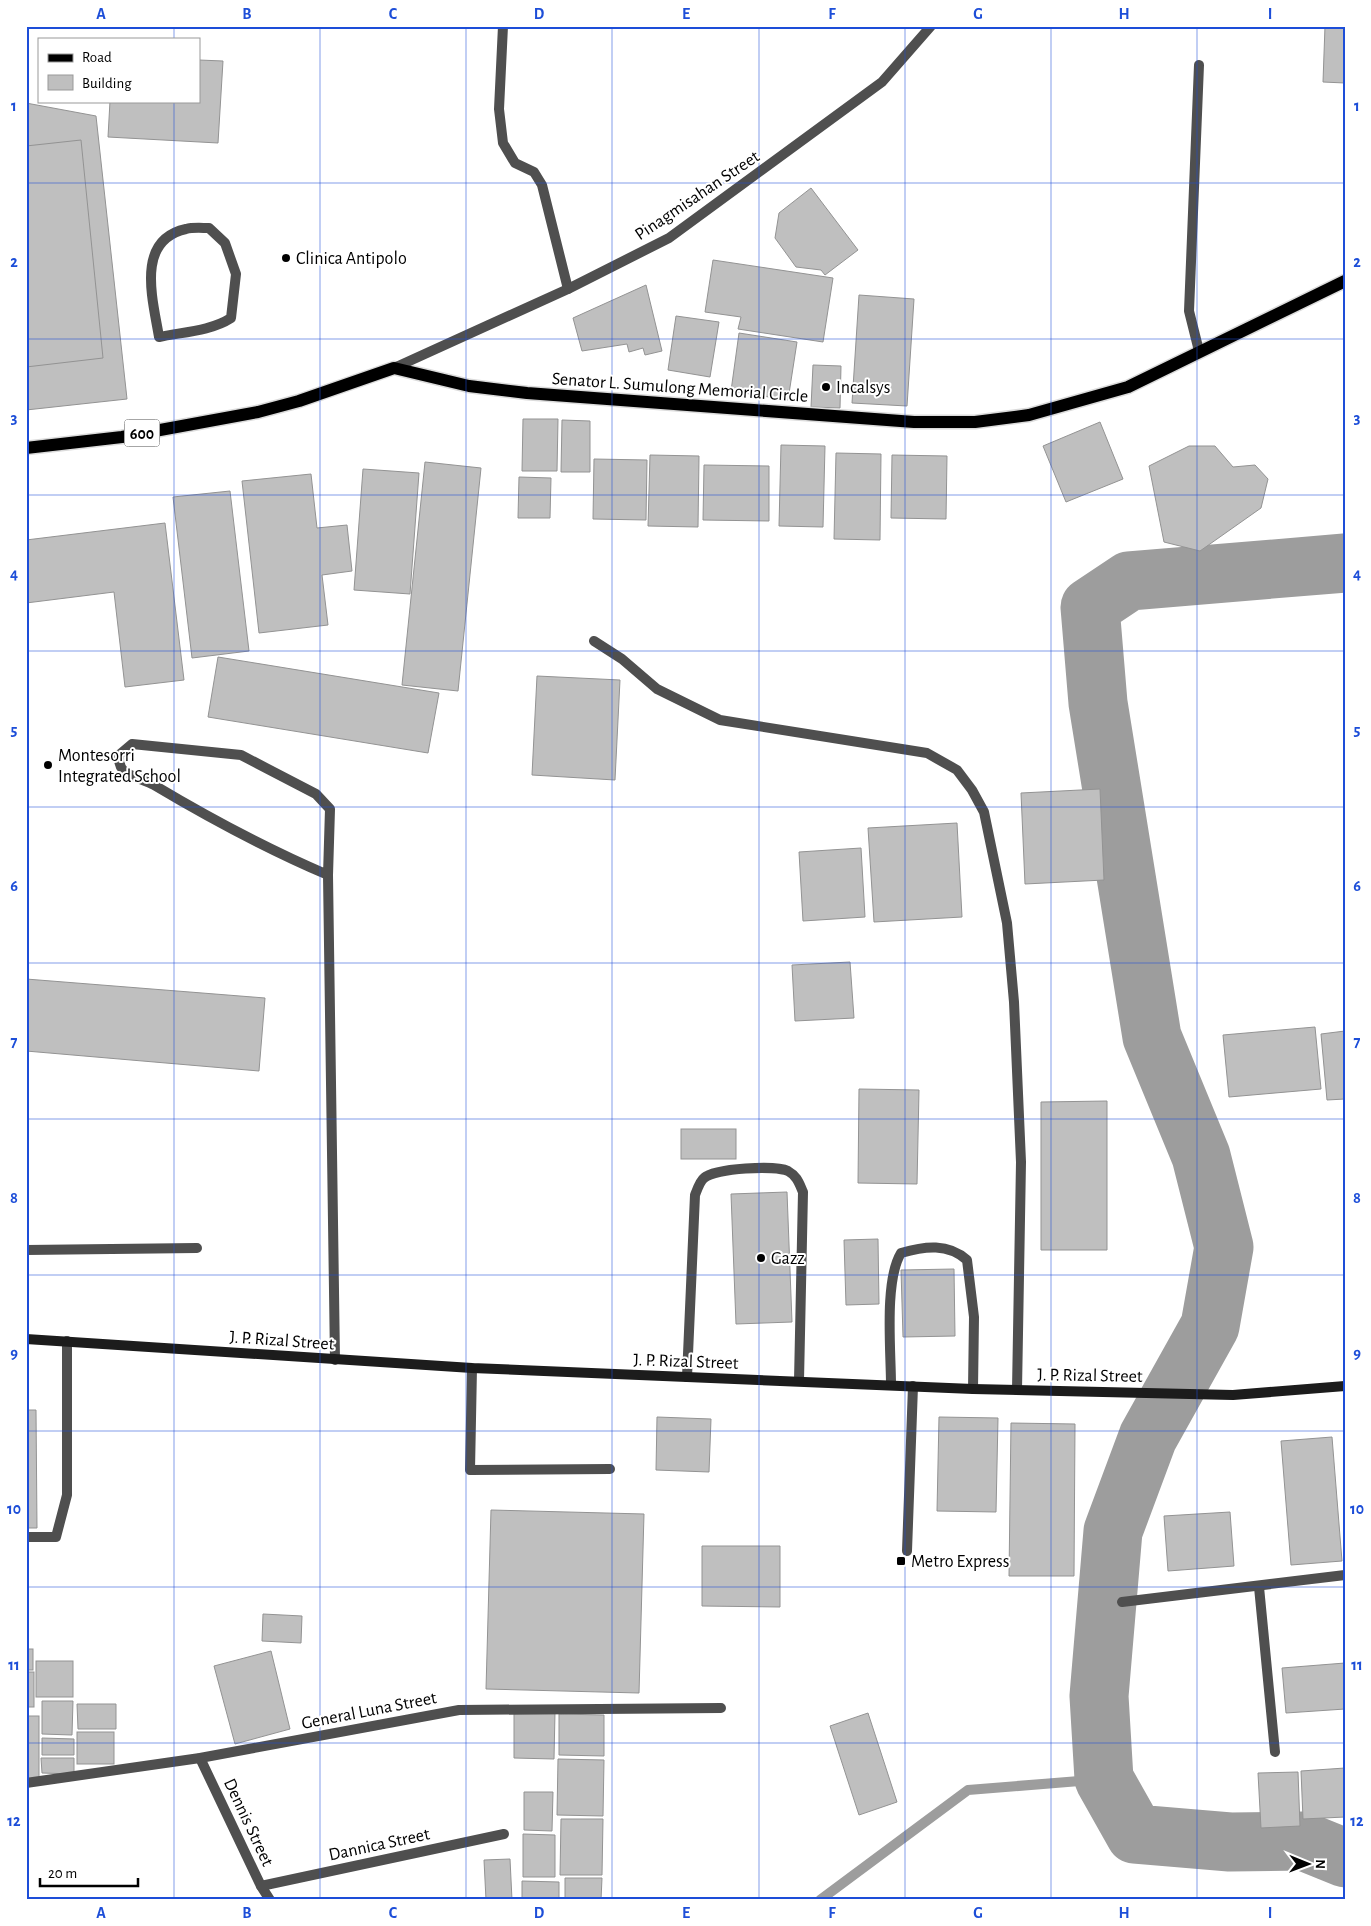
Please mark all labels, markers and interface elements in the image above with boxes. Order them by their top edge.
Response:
text: A [96,6,106,22]
text: B [242,6,252,22]
text: C [389,6,398,22]
text: D [534,6,545,22]
text: E [682,6,690,22]
text: F [828,6,836,22]
text: G [973,6,983,22]
text: H [1118,6,1130,22]
text: I [1268,6,1272,22]
legend [38,38,200,102]
text: Road [82,50,112,65]
text: Building [82,76,132,91]
text: 1 [11,98,17,114]
text: 1 [1354,98,1360,114]
street label: Pinagmisahan Street [632,147,763,244]
place label: Clinica Antipolo [296,250,407,268]
marker: Clinica Antipolo [280,252,292,264]
text: 2 [10,254,18,270]
text: 2 [1353,254,1361,270]
street label: Senator L. Sumulong Memorial Circle [551,370,809,406]
place label: Incalsys [836,379,890,397]
marker: Incalsys [820,381,832,393]
text: 3 [11,410,18,426]
text: 3 [1354,410,1361,426]
road number: 600 [124,419,160,446]
text: 4 [10,566,18,582]
text: 4 [1353,566,1361,582]
text: 5 [11,722,18,738]
text: 5 [1354,722,1361,738]
place label: Montesorri Integrated School [58,747,181,786]
marker: Montesorri Integrated School [42,759,54,771]
text: 6 [10,878,18,894]
text: 6 [1353,878,1361,894]
text: 7 [11,1034,18,1050]
text: 7 [1354,1034,1361,1050]
text: 8 [10,1190,18,1206]
text: 8 [1353,1190,1361,1206]
place label: Gazz [771,1250,805,1268]
marker: Gazz [755,1252,767,1264]
street label: J. P. Rizal Street [229,1328,335,1354]
text: 9 [10,1345,18,1361]
text: 9 [1353,1345,1361,1361]
street label: J. P. Rizal Street [633,1351,739,1373]
street label: J. P. Rizal Street [1037,1366,1143,1386]
text: 10 [7,1501,21,1517]
text: 10 [1350,1501,1364,1517]
place label: Metro Express [911,1553,1009,1571]
marker: Metro Express [895,1555,907,1567]
text: 11 [8,1657,20,1673]
text: 11 [1351,1657,1363,1673]
street label: General Luna Street [300,1689,438,1733]
street label: Dennis Street [220,1776,276,1869]
text: 12 [7,1813,21,1829]
text: 12 [1350,1813,1364,1829]
street label: Dannica Street [327,1825,432,1864]
north arrow [1284,1838,1334,1888]
scale bar [40,1856,138,1888]
text: N [1313,1859,1327,1869]
text: 20 m [48,1866,77,1881]
text: A [96,1905,106,1921]
text: B [242,1905,252,1921]
text: C [389,1905,398,1921]
text: D [534,1905,545,1921]
text: E [682,1905,690,1921]
text: F [828,1905,836,1921]
text: G [973,1905,983,1921]
text: H [1118,1905,1130,1921]
text: I [1268,1905,1272,1921]

